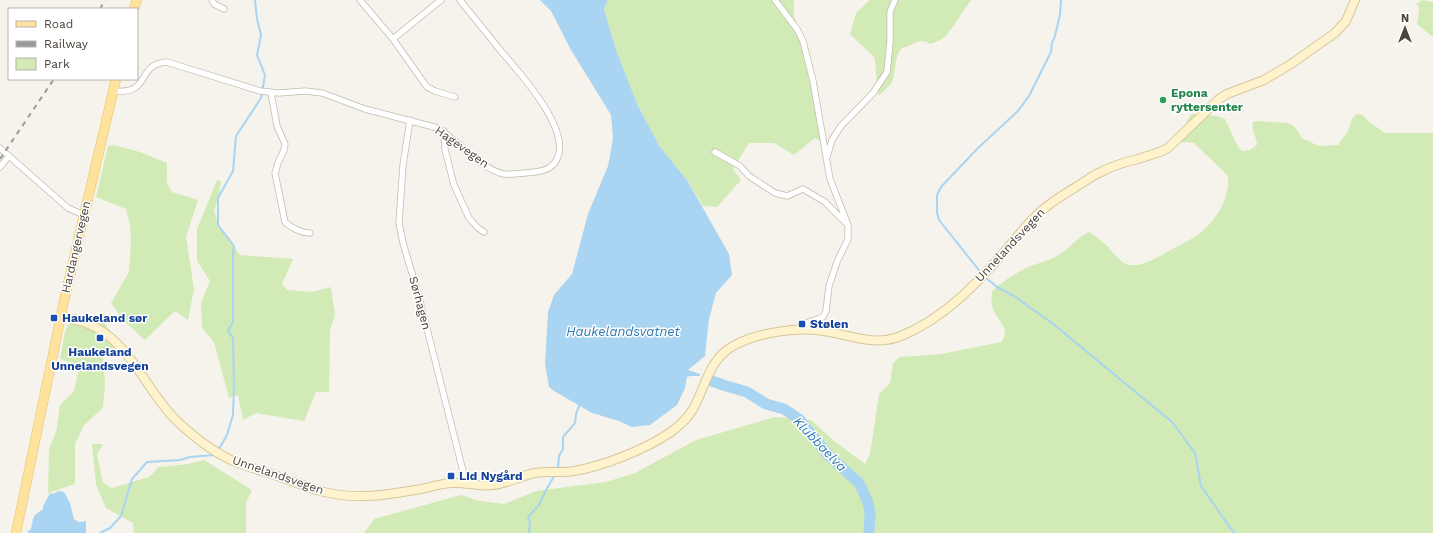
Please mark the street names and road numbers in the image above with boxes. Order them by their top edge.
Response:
street label: Hagevegen [432,123,492,171]
street label: Hardangervegen [59,200,93,294]
street label: Unnelandsvegen [972,205,1048,285]
street label: Sørhagen [406,275,434,331]
street label: Unnelandsvegen [230,453,326,497]

